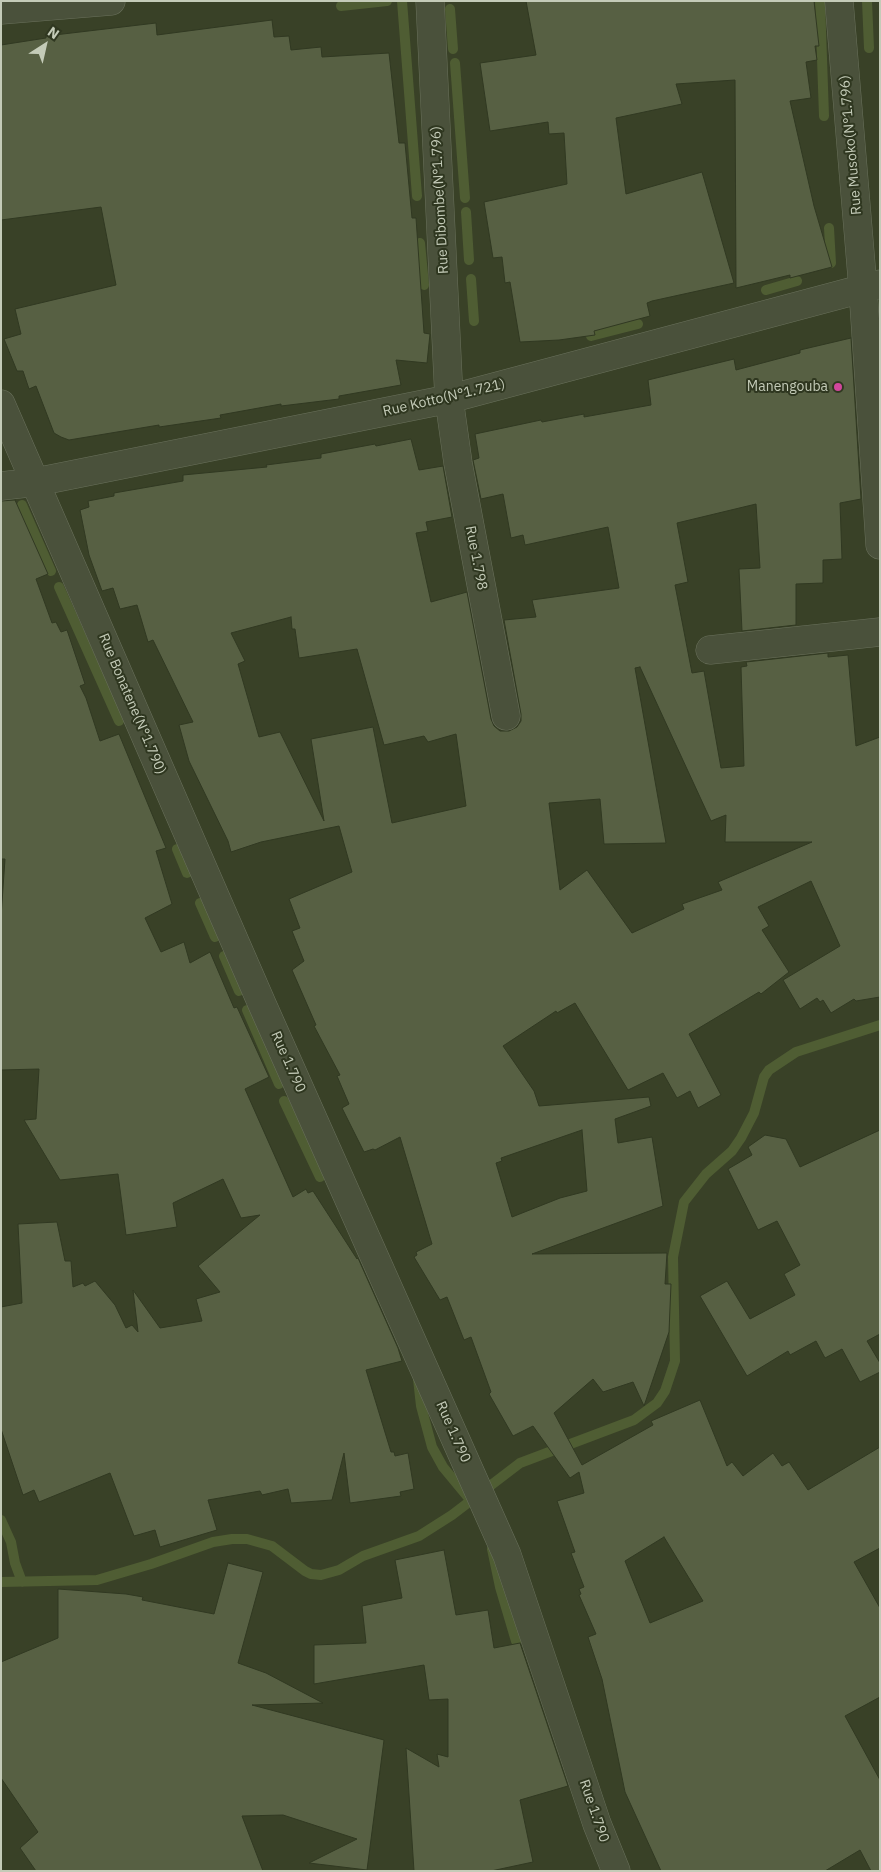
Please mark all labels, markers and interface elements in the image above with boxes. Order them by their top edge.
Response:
north arrow [20,20,70,70]
text: N [44,22,63,43]
street label: Rue Musoko(N°1.796) [837,74,865,216]
street label: Rue Dibombe(N°1.796) [428,126,452,274]
street label: Rue Kotto(N°1.721) [381,376,507,420]
place label: Manengouba [747,379,828,395]
marker: Manengouba [832,381,844,393]
street label: Rue 1.798 [462,524,490,592]
street label: Rue Bonatene(N°1.790) [95,631,169,777]
street label: Rue 1.790 [267,1029,309,1095]
street label: Rue 1.790 [432,1399,474,1465]
street label: Rue 1.790 [575,1777,613,1845]

